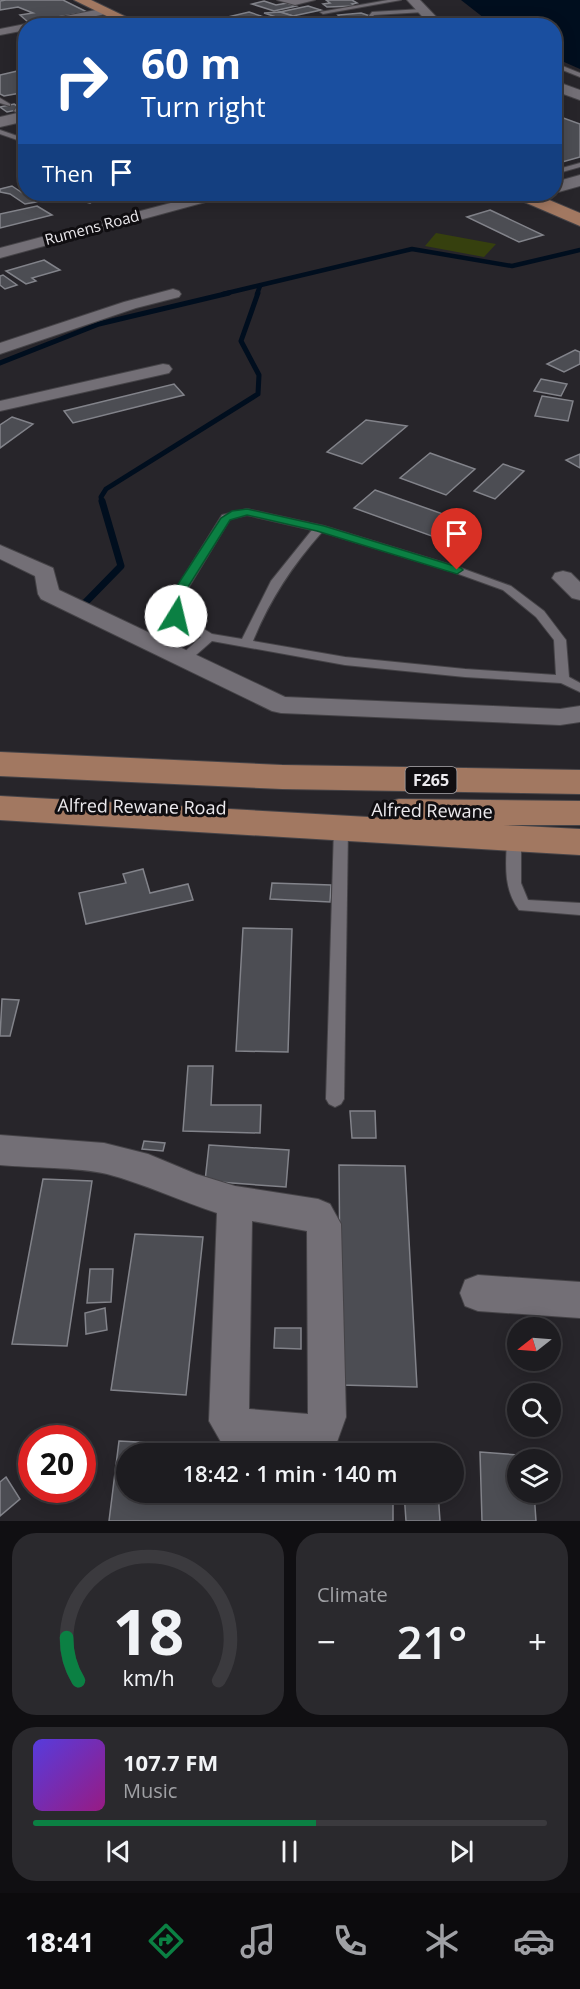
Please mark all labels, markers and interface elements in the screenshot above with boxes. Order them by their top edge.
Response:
text: 60 m [141,34,241,91]
icon: right [42,42,120,120]
text: Turn right [141,88,266,125]
icon: arrive [105,156,138,189]
text: Then [42,158,93,188]
street label: Rumens Road [42,205,141,249]
pin [431,508,482,570]
icon: arrive [440,517,473,550]
position arrow [144,584,208,648]
road number: F265 [406,767,456,793]
street label: Alfred Rewane Road [57,793,227,819]
street label: Alfred Rewane [371,797,493,823]
north arrow [507,1317,561,1371]
map controls [507,1317,561,1503]
button: search [507,1383,561,1437]
speed limit sign: 20 [18,1425,96,1503]
button: layers [507,1449,561,1503]
text: 18:42 · 1 min · 140 m [182,1458,398,1488]
text: Climate [317,1581,388,1608]
text: 18 [112,1588,184,1673]
text: 21° [397,1611,467,1672]
text: − [317,1619,336,1664]
text: + [528,1619,547,1664]
text: km/h [122,1663,174,1692]
text: 107.7 FM [123,1747,218,1777]
text: Music [123,1777,177,1804]
icon: previous [102,1835,135,1868]
icon: pause [273,1835,306,1868]
icon: next [445,1835,478,1868]
icon: directions [145,1920,187,1962]
icon: music [237,1920,279,1962]
icon: phone [329,1920,371,1962]
icon: climate [421,1920,463,1962]
icon: car [513,1920,555,1962]
text: 18:41 [25,1923,94,1960]

